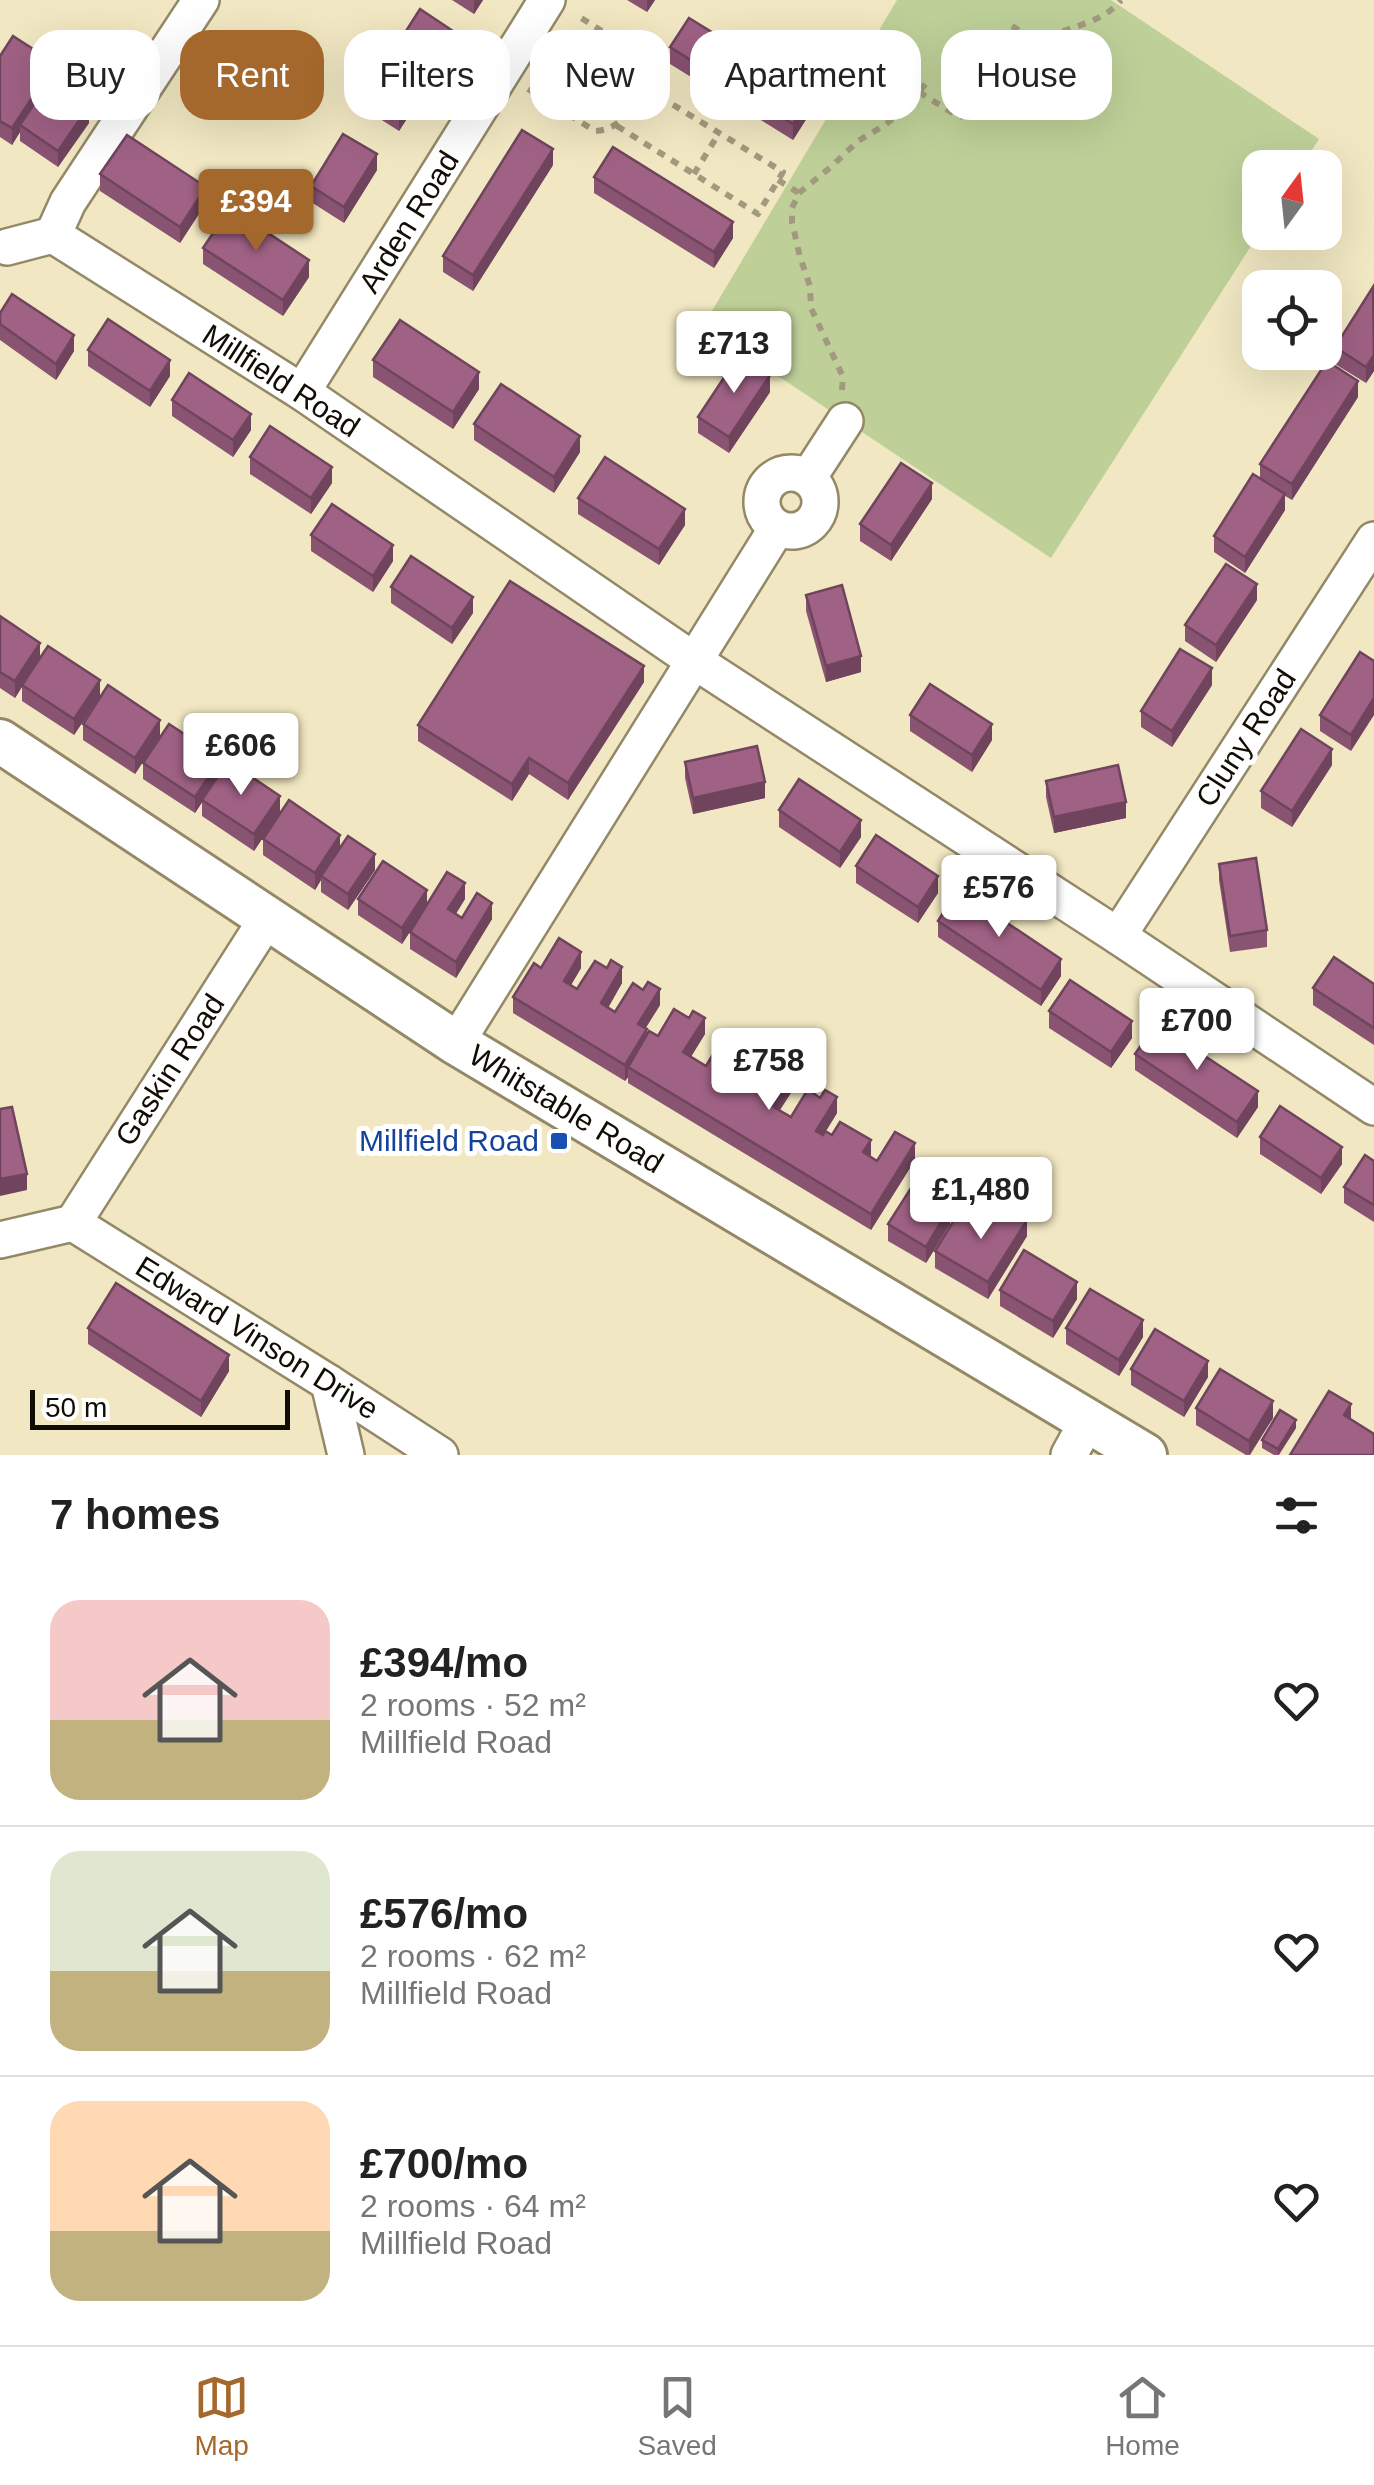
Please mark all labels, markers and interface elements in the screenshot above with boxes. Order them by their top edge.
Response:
chip: Buy [30,30,160,120]
chip: Rent [180,30,324,120]
chip: Filters [344,30,510,120]
chip: New [530,30,670,120]
chip: Apartment [690,30,921,120]
chip: House [941,30,1112,120]
street label: Arden Road [352,145,465,298]
north arrow [1242,150,1342,250]
map controls [1242,150,1342,370]
pin: £394 [197,169,315,254]
text: £394 [220,183,292,219]
button: locate [1242,270,1342,370]
pin: £713 [675,311,793,396]
street label: Millfield Road [197,318,366,443]
text: £713 [698,325,770,361]
street label: Cluny Road [1189,663,1302,812]
pin: £606 [182,713,300,798]
text: £606 [205,727,277,763]
pin: £576 [940,855,1058,940]
text: £576 [963,869,1035,905]
street label: Gaskin Road [109,988,231,1151]
pin: £700 [1138,988,1256,1073]
text: £700 [1161,1002,1233,1038]
pin: £758 [710,1028,828,1113]
street label: Whitstable Road [463,1038,669,1179]
text: £758 [733,1042,805,1078]
place label: Millfield Road [359,1124,539,1157]
marker: Millfield Road [548,1130,570,1152]
pin: £1,480 [900,1157,1062,1242]
text: £1,480 [932,1171,1030,1207]
street label: Edward Vinson Drive [130,1250,385,1426]
scale bar [30,1385,290,1430]
text: 50 m [45,1392,107,1423]
icon: filters [1269,1488,1324,1543]
text: 7 homes [50,1491,220,1538]
text: £394/mo [360,1639,528,1686]
icon: home [130,1640,250,1760]
icon: heart [1269,1673,1324,1728]
text: 2 rooms · 52 m² [360,1687,586,1723]
text: Millfield Road [360,1724,552,1760]
text: £576/mo [360,1890,528,1937]
icon: home [130,1891,250,2011]
icon: heart [1269,1924,1324,1979]
text: 2 rooms · 62 m² [360,1938,586,1974]
text: Millfield Road [360,1975,552,2011]
text: £700/mo [360,2140,528,2187]
icon: home [130,2141,250,2261]
icon: heart [1269,2174,1324,2229]
text: 2 rooms · 64 m² [360,2188,586,2224]
text: Millfield Road [360,2225,552,2261]
tab: Map [194,2370,249,2462]
tab: Saved [637,2370,717,2462]
tab: Home [1105,2370,1180,2462]

